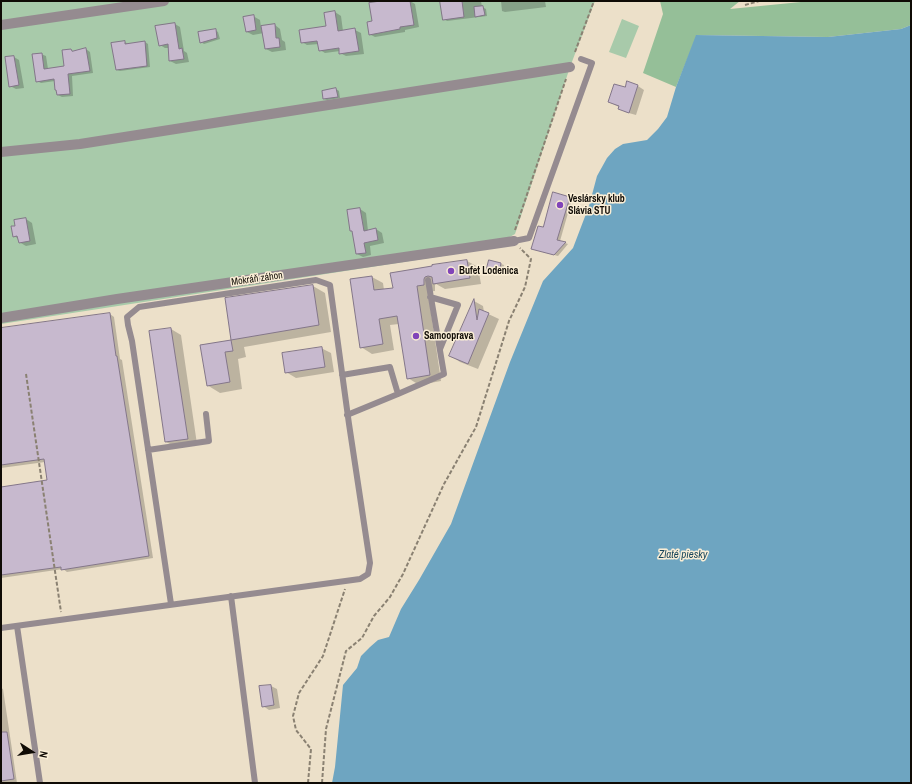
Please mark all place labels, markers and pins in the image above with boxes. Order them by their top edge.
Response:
place label: Veslársky klub Slávia STU [568,193,625,216]
marker: Veslársky klub Slávia STU [555,200,565,210]
place label: Bufet Lodenica [459,265,518,277]
marker: Bufet Lodenica [446,266,456,276]
place label: Samooprava [424,330,473,342]
marker: Samooprava [411,331,421,341]

